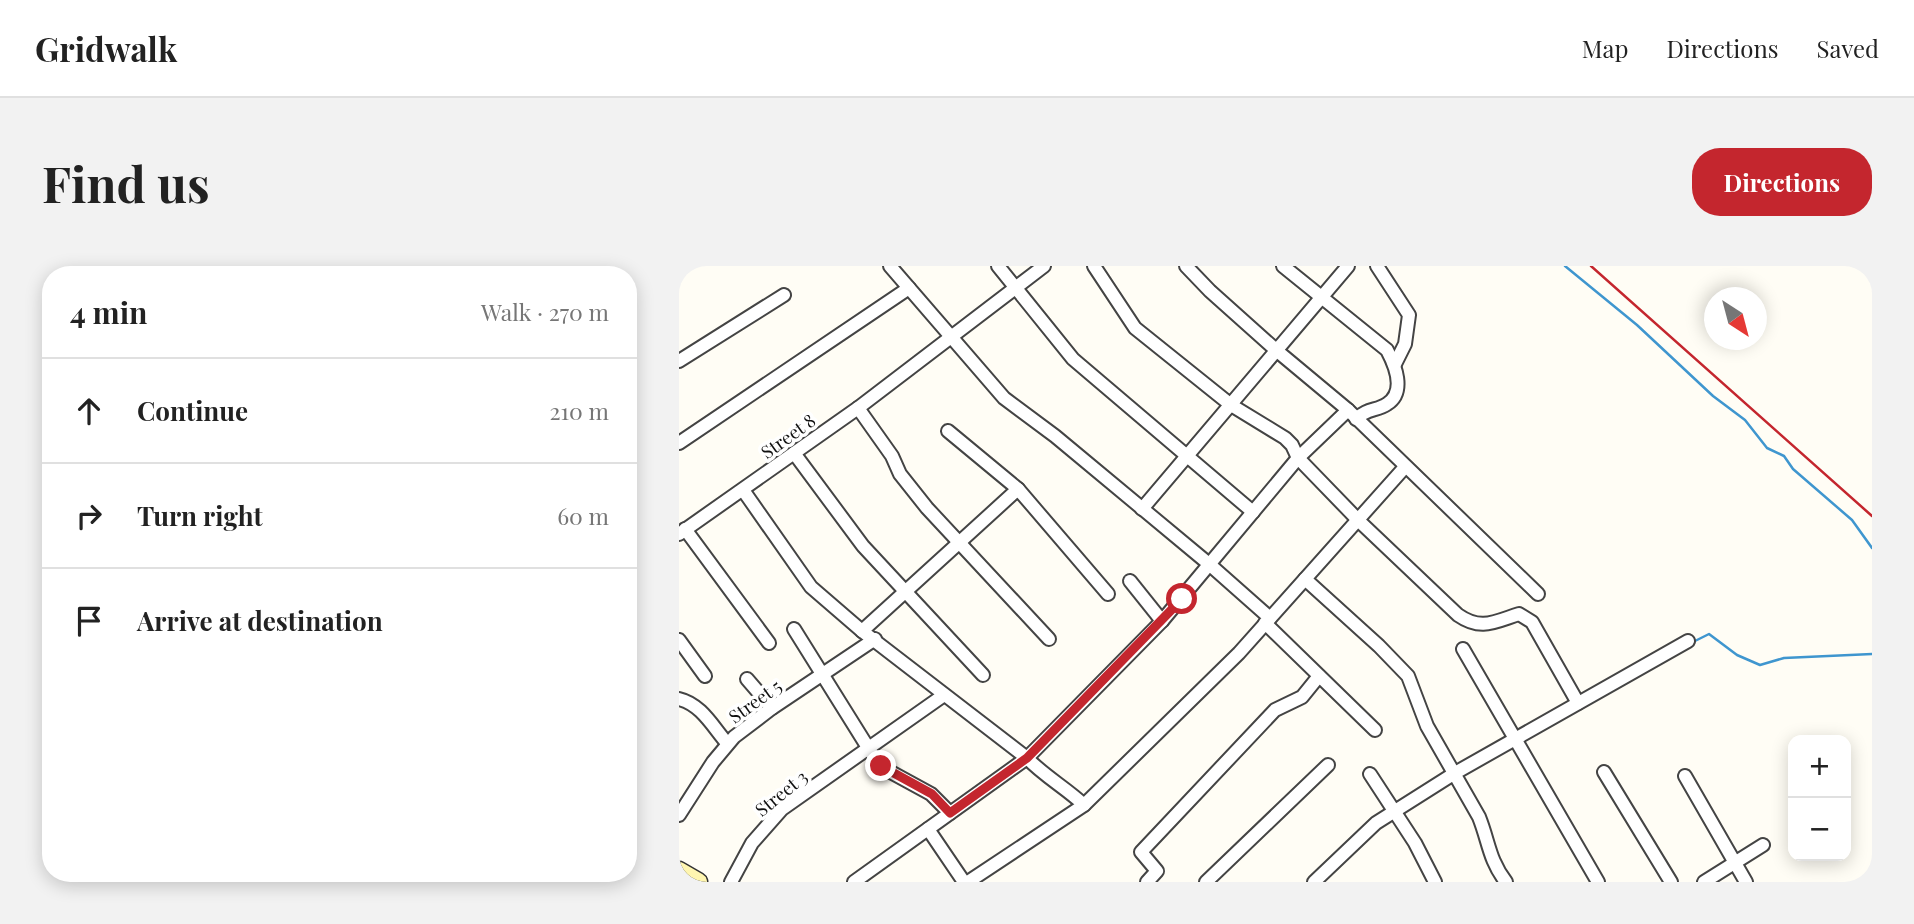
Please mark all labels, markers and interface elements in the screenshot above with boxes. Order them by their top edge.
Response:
text: Gridwalk [35,26,177,70]
text: Map [1582,32,1628,64]
text: Directions [1666,32,1779,64]
text: Saved [1817,32,1879,64]
button: Directions [1692,148,1872,216]
text: Find us [42,150,210,215]
north arrow [1704,287,1767,350]
text: 4 min [70,292,148,332]
text: Walk · 270 m [481,296,609,327]
icon: ahead [70,392,108,430]
text: Continue [137,393,248,428]
text: 210 m [550,395,609,426]
street label: Street 8 [756,408,820,464]
icon: right [70,497,108,535]
text: Turn right [137,498,263,533]
text: 60 m [557,500,609,531]
route start [1166,583,1197,614]
icon: arrive [70,602,108,640]
text: Arrive at destination [137,603,383,638]
street label: Street 5 [724,674,786,728]
map controls [1788,735,1851,861]
button: + [1788,735,1851,798]
route end [865,750,896,781]
street label: Street 3 [750,765,812,821]
button: − [1788,798,1851,861]

